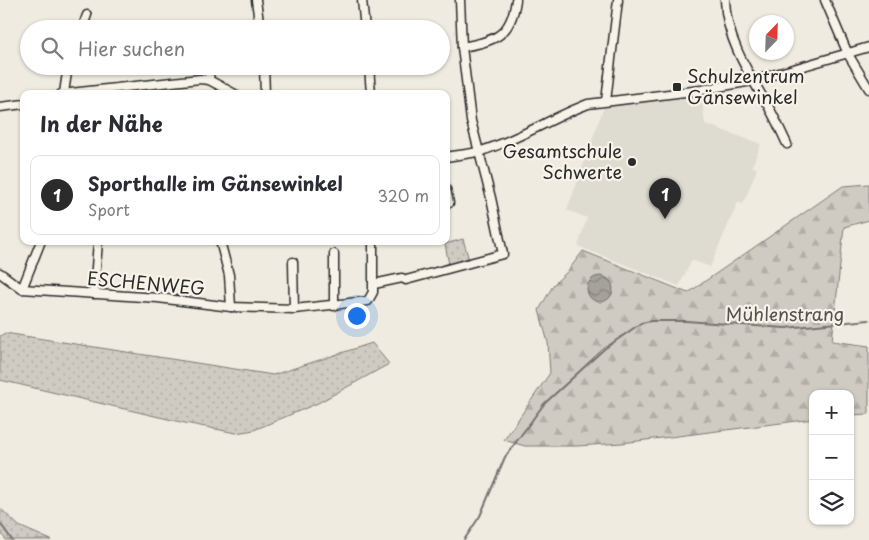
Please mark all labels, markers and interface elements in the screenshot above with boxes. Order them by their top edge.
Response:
north arrow [749,15,794,60]
search box [20,20,450,75]
icon: search [38,34,66,62]
text: Hier suchen [78,34,185,62]
place label: Schulzentrum Gänsewinkel [687,62,805,110]
marker: Schulzentrum Gänsewinkel [671,81,683,93]
text: In der Nähe [40,107,162,139]
place label: Gesamtschule Schwerte [502,137,622,185]
marker: Gesamtschule Schwerte [626,156,638,168]
text: Sporthalle im Gänsewinkel [88,169,343,197]
pin: 1 [649,178,681,219]
text: 1 [53,183,61,207]
text: 320 m [378,183,429,207]
text: Sport [88,197,130,221]
street label: ESCHENWEG [86,264,206,301]
park label: Mühlenstrang [726,300,844,327]
your location [344,303,370,329]
map controls [809,390,854,525]
button: + [809,390,854,435]
button: − [809,435,854,480]
button: layers [809,480,854,525]

